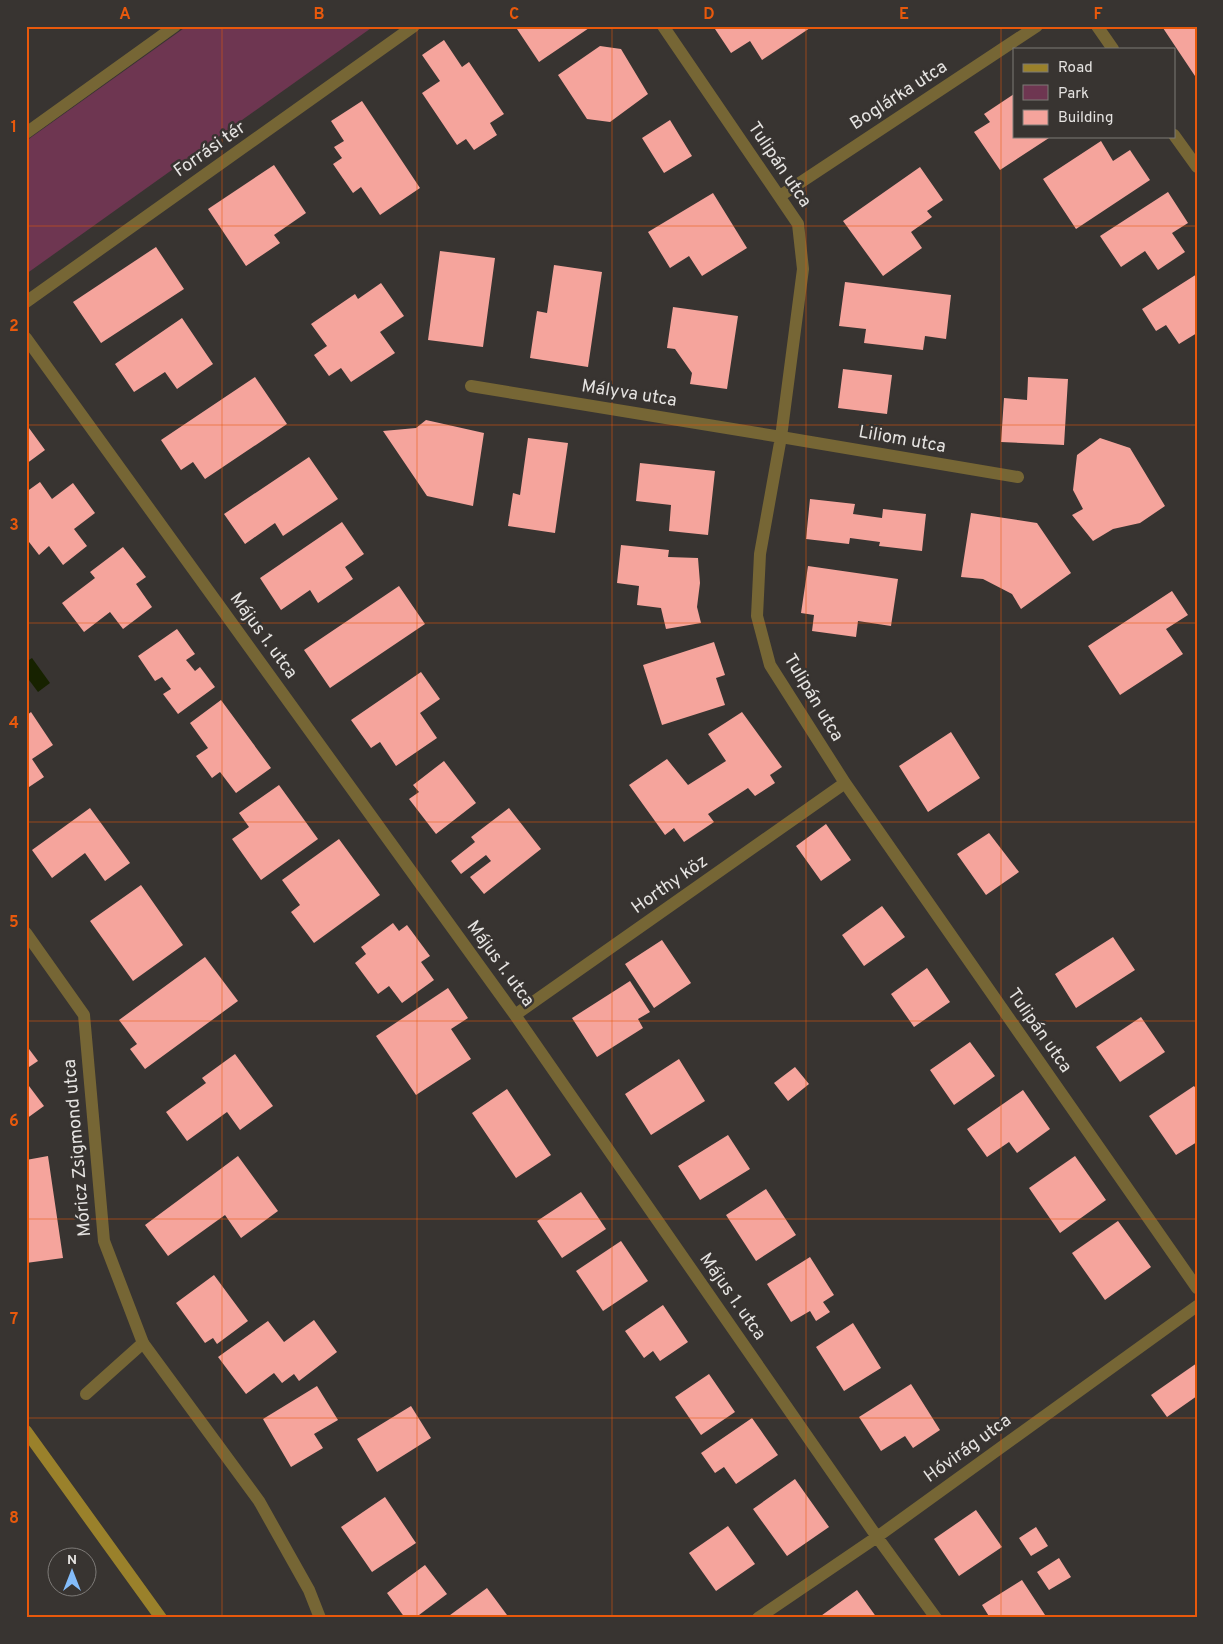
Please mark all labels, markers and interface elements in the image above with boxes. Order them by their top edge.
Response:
text: A [119,5,131,25]
text: B [313,5,325,25]
text: C [509,5,519,25]
text: D [703,5,715,25]
text: E [899,5,909,25]
text: F [1093,5,1103,25]
legend [1013,48,1176,138]
street label: Boglárka utca [846,56,952,136]
text: Road [1058,59,1093,78]
text: Park [1058,85,1089,104]
text: Building [1058,109,1113,128]
street label: Forrási tér [170,117,250,183]
text: 1 [11,118,17,138]
street label: Tulipán utca [742,118,816,212]
text: 2 [9,317,19,337]
street label: Mályva utca [580,375,678,413]
street label: Liliom utca [856,421,948,459]
text: 3 [9,516,19,536]
street label: Május 1. utca [224,588,302,684]
street label: Tulipán utca [778,650,848,746]
text: 4 [9,714,19,734]
street label: Horthy köz [627,850,713,920]
text: 5 [9,913,19,933]
street label: Május 1. utca [461,916,539,1012]
street label: Tulipán utca [1001,984,1077,1078]
street label: Móricz Zsigmond utca [59,1058,97,1238]
text: 6 [9,1112,19,1132]
street label: Május 1. utca [694,1249,770,1345]
text: 7 [10,1310,18,1330]
street label: Hóvirág utca [920,1410,1016,1488]
text: 8 [9,1509,19,1529]
north arrow [48,1546,98,1596]
text: N [67,1552,77,1569]

